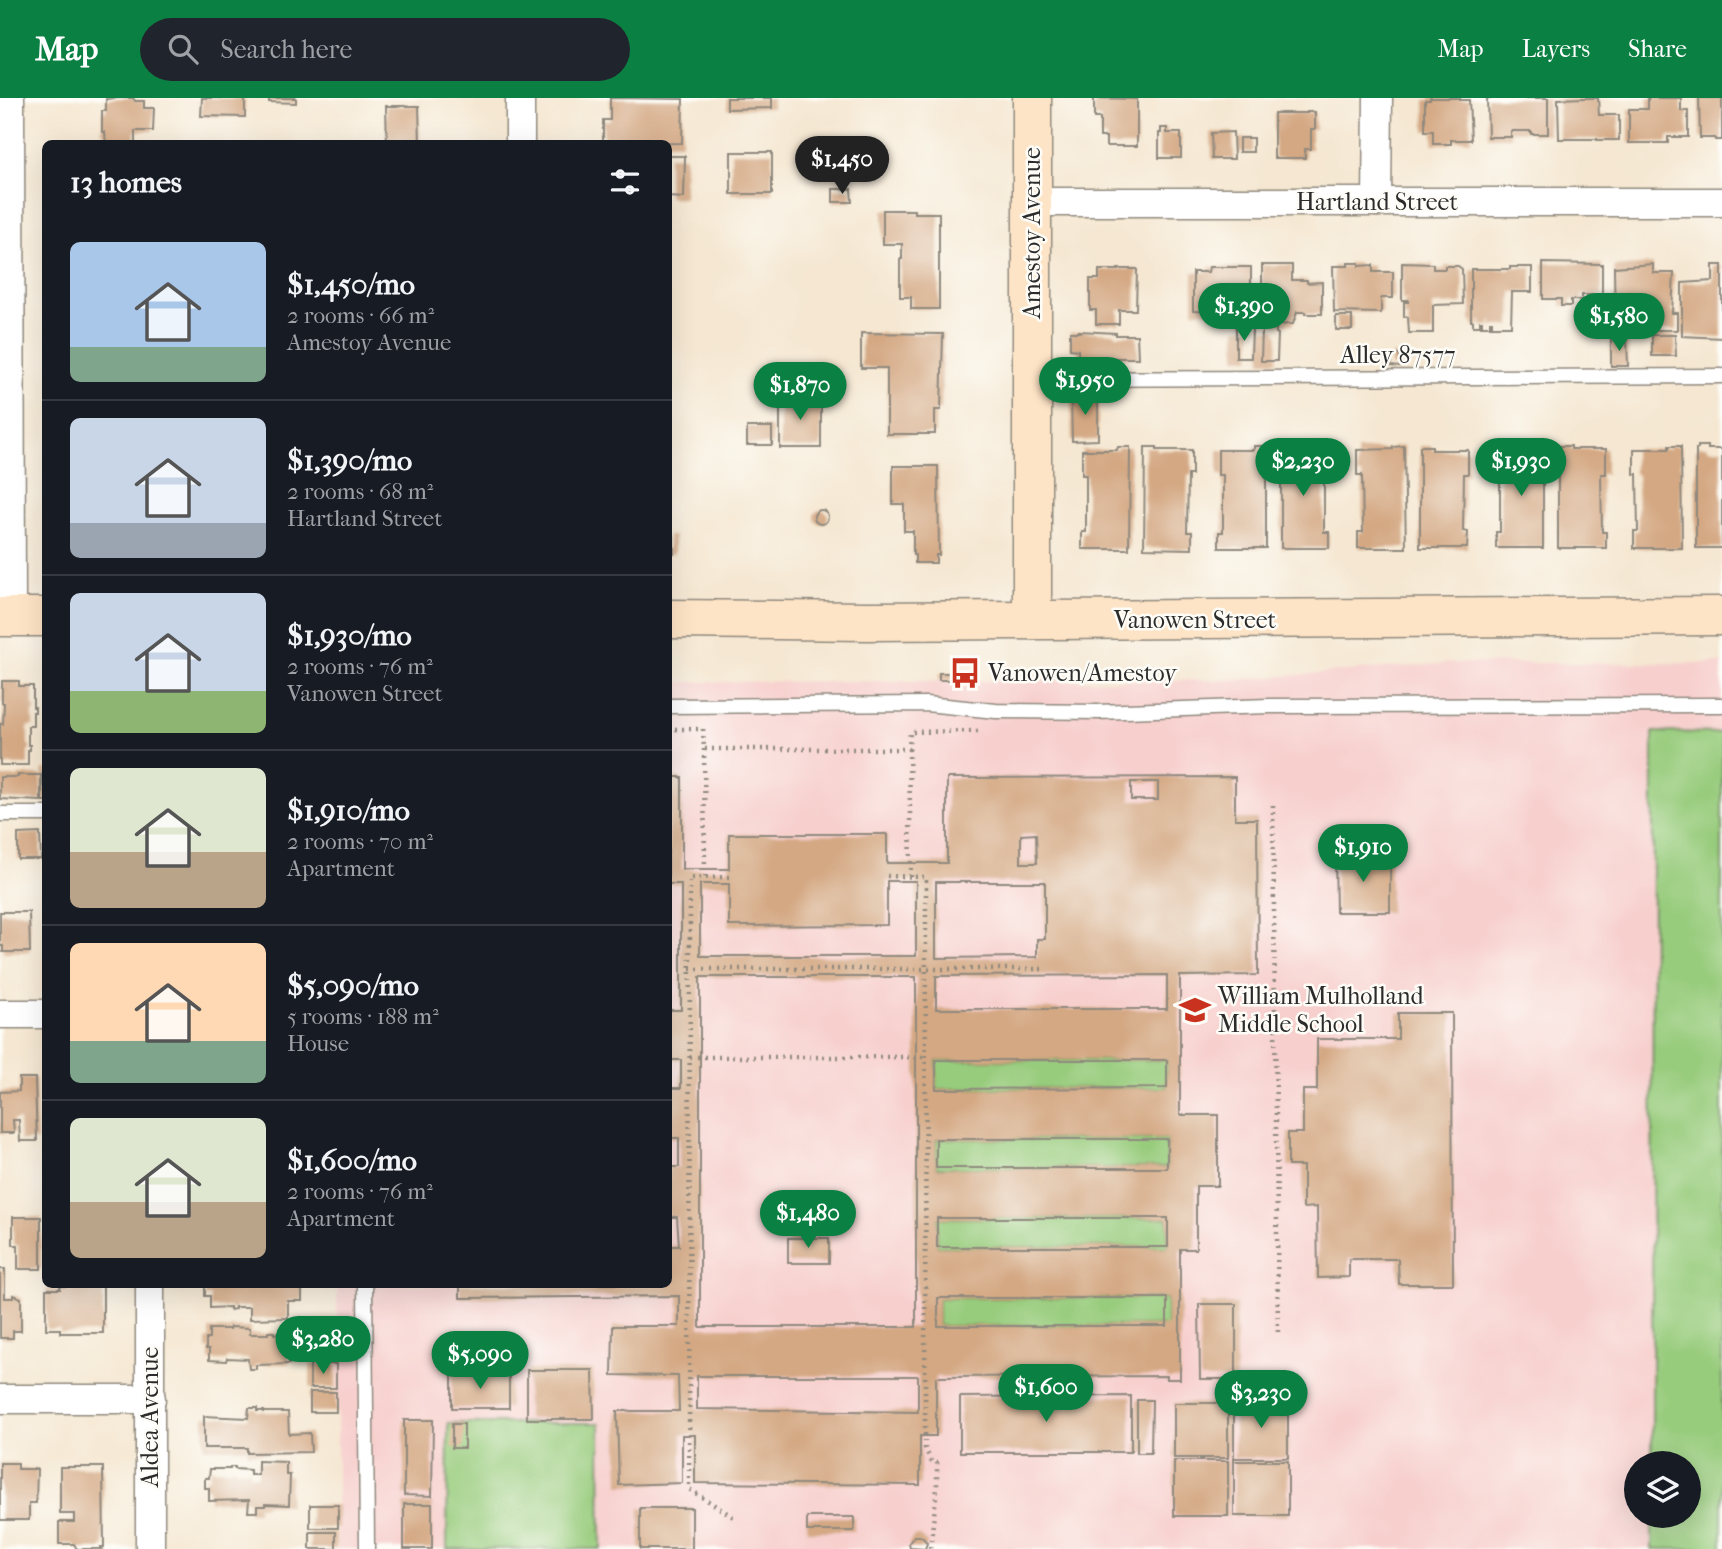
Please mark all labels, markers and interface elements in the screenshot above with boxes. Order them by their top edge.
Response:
search box [140,18,630,81]
text: Map [35,30,98,69]
icon: search [164,30,202,68]
text: Search here [220,34,352,65]
text: Map [1438,35,1484,63]
text: Layers [1522,35,1590,63]
text: Share [1628,35,1687,63]
pin: $1,450 [785,136,899,196]
text: $1,450 [811,145,873,172]
street label: Amestoy Avenue [1018,147,1046,320]
icon: filters [606,163,644,201]
text: 13 homes [70,165,182,200]
street label: Hartland Street [1296,188,1458,216]
text: $1,450/mo [287,267,415,302]
icon: home [126,270,210,354]
pin: $1,390 [1187,284,1301,343]
text: $1,390 [1214,292,1274,319]
pin: $1,580 [1562,294,1676,353]
text: 2 rooms · 66 m² [287,302,434,329]
text: $1,580 [1590,302,1648,329]
text: Amestoy Avenue [287,329,451,356]
street label: Alley 87577 [1339,341,1456,369]
pin: $1,950 [1028,358,1142,417]
pin: $1,870 [743,362,857,422]
text: $1,950 [1055,366,1115,393]
text: $1,870 [770,371,830,398]
pin: $2,230 [1246,438,1360,498]
pin: $1,930 [1464,438,1578,498]
text: $1,390/mo [287,443,412,478]
icon: home [126,446,210,530]
text: $2,230 [1271,447,1335,474]
text: $1,930 [1491,447,1551,474]
text: 2 rooms · 68 m² [287,478,433,505]
text: Hartland Street [287,505,442,532]
street label: Vanowen Street [1113,606,1277,634]
text: $1,930/mo [287,618,412,653]
icon: home [126,621,210,705]
text: 2 rooms · 76 m² [287,653,433,680]
bus stop icon: Vanowen/Amestoy [948,656,982,690]
place label: Vanowen/Amestoy [987,659,1178,687]
text: Vanowen Street [287,680,443,707]
text: $1,910/mo [287,793,410,828]
icon: home [126,796,210,880]
pin: $1,910 [1306,824,1420,884]
text: 2 rooms · 70 m² [287,828,433,855]
text: $1,910 [1334,833,1392,860]
text: Apartment [287,855,395,882]
text: $5,090/mo [287,968,419,1003]
icon: home [126,971,210,1055]
place label: William Mulholland Middle School [1217,982,1425,1038]
school or university icon: William Mulholland Middle School [1178,993,1212,1027]
text: 5 rooms · 188 m² [287,1003,439,1030]
text: House [287,1030,349,1057]
text: $1,600/mo [287,1143,417,1178]
icon: home [126,1146,210,1230]
text: 2 rooms · 76 m² [287,1178,433,1205]
pin: $1,480 [751,1190,865,1250]
text: $1,480 [776,1199,840,1226]
text: Apartment [287,1205,395,1232]
pin: $3,280 [266,1316,380,1376]
text: $3,280 [292,1325,354,1352]
pin: $5,090 [423,1332,537,1391]
text: $5,090 [448,1340,512,1367]
street label: Aldea Avenue [136,1347,164,1488]
pin: $1,600 [989,1364,1103,1424]
pin: $3,230 [1204,1370,1318,1430]
text: $1,600 [1014,1373,1078,1400]
text: $3,230 [1231,1379,1291,1406]
map controls [1624,1451,1701,1528]
button: layers [1624,1451,1701,1528]

